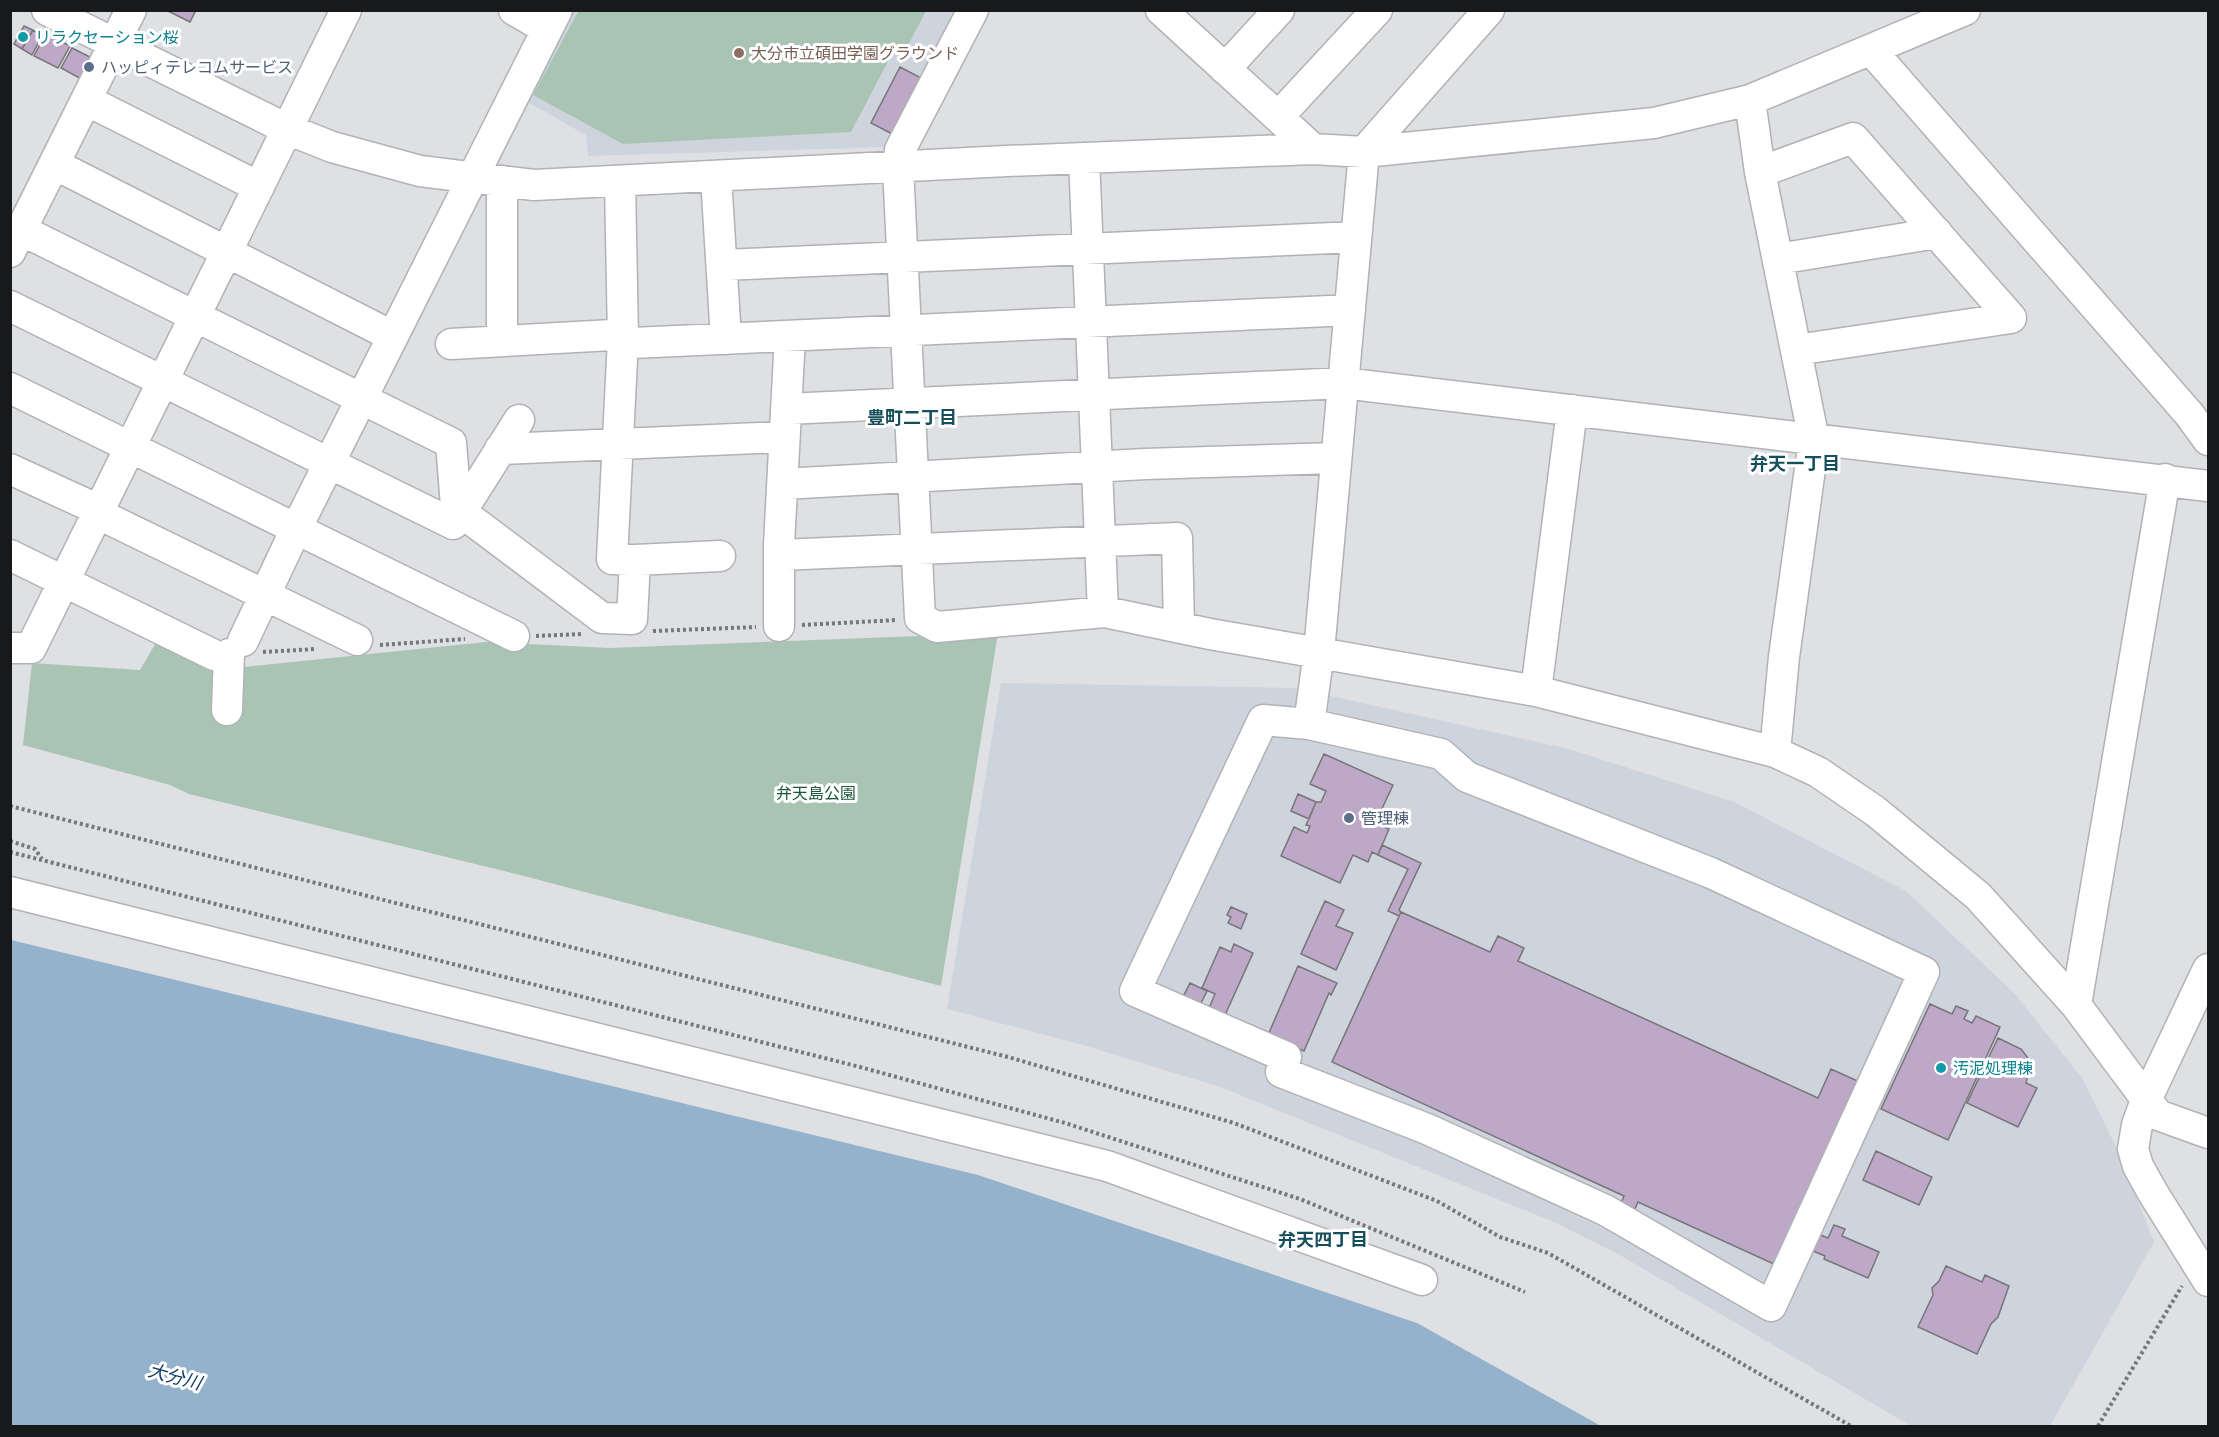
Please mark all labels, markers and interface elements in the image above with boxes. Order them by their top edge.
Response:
place label: リラクセーション桜 [35,27,179,47]
marker: リラクセーション桜 [16,30,30,44]
place label: 大分市立碩田学園グラウンド [751,43,959,63]
marker: 大分市立碩田学園グラウンド [732,46,746,60]
place label: ハッピィテレコムサービス [101,57,293,77]
marker: ハッピィテレコムサービス [82,60,96,74]
district label: 豊町二丁目 [867,406,957,428]
district label: 弁天一丁目 [1750,452,1840,474]
park label: 弁天島公園 [776,783,856,803]
place label: 管理棟 [1361,808,1409,828]
marker: 管理棟 [1342,811,1356,825]
place label: 汚泥処理棟 [1953,1058,2033,1078]
marker: 汚泥処理棟 [1934,1061,1948,1075]
district label: 弁天四丁目 [1278,1228,1368,1250]
water label: 大分川 [146,1358,206,1394]

